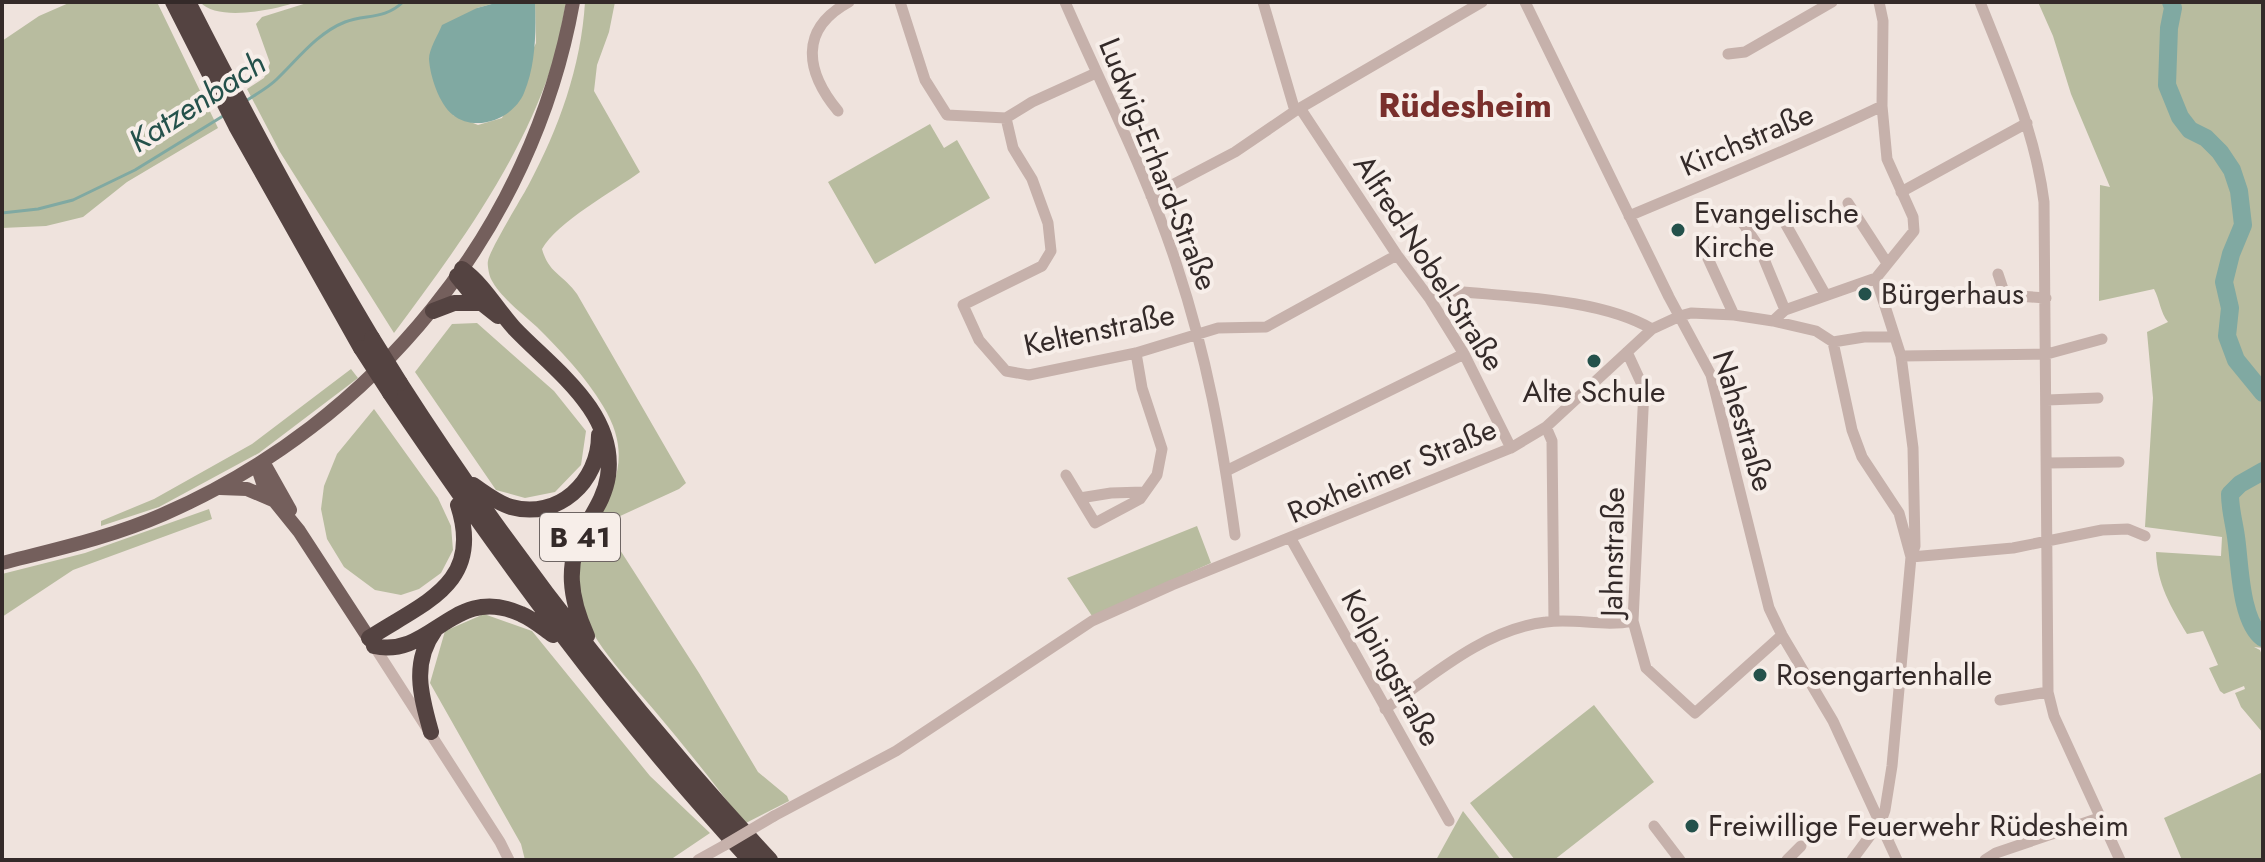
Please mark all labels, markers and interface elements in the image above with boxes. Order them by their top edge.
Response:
street label: Ludwig-Erhard-Straße [1088,31,1229,296]
water label: Katzenbach [119,40,275,164]
district label: Rüdesheim [1378,81,1552,130]
street label: Kirchstraße [1673,92,1820,187]
street label: Alfred-Nobel-Straße [1343,146,1516,379]
place label: Evangelische Kirche [1694,191,1859,268]
marker: Evangelische Kirche [1669,221,1687,239]
place label: Bürgerhaus [1881,272,2024,315]
marker: Bürgerhaus [1856,285,1874,303]
street label: Keltenstraße [1019,293,1178,366]
street label: Nahestraße [1702,345,1785,497]
marker: Alte Schule [1585,352,1603,370]
place label: Alte Schule [1523,370,1665,413]
street label: Roxheimer Straße [1281,407,1503,534]
street label: Jahnstraße [1590,487,1635,621]
road number: B 41 [540,513,620,561]
street label: Kolpingstraße [1331,581,1452,754]
place label: Rosengartenhalle [1776,653,1992,696]
marker: Rosengartenhalle [1751,666,1769,684]
place label: Freiwillige Feuerwehr Rüdesheim [1708,804,2129,847]
marker: Freiwillige Feuerwehr Rüdesheim [1683,817,1701,835]

